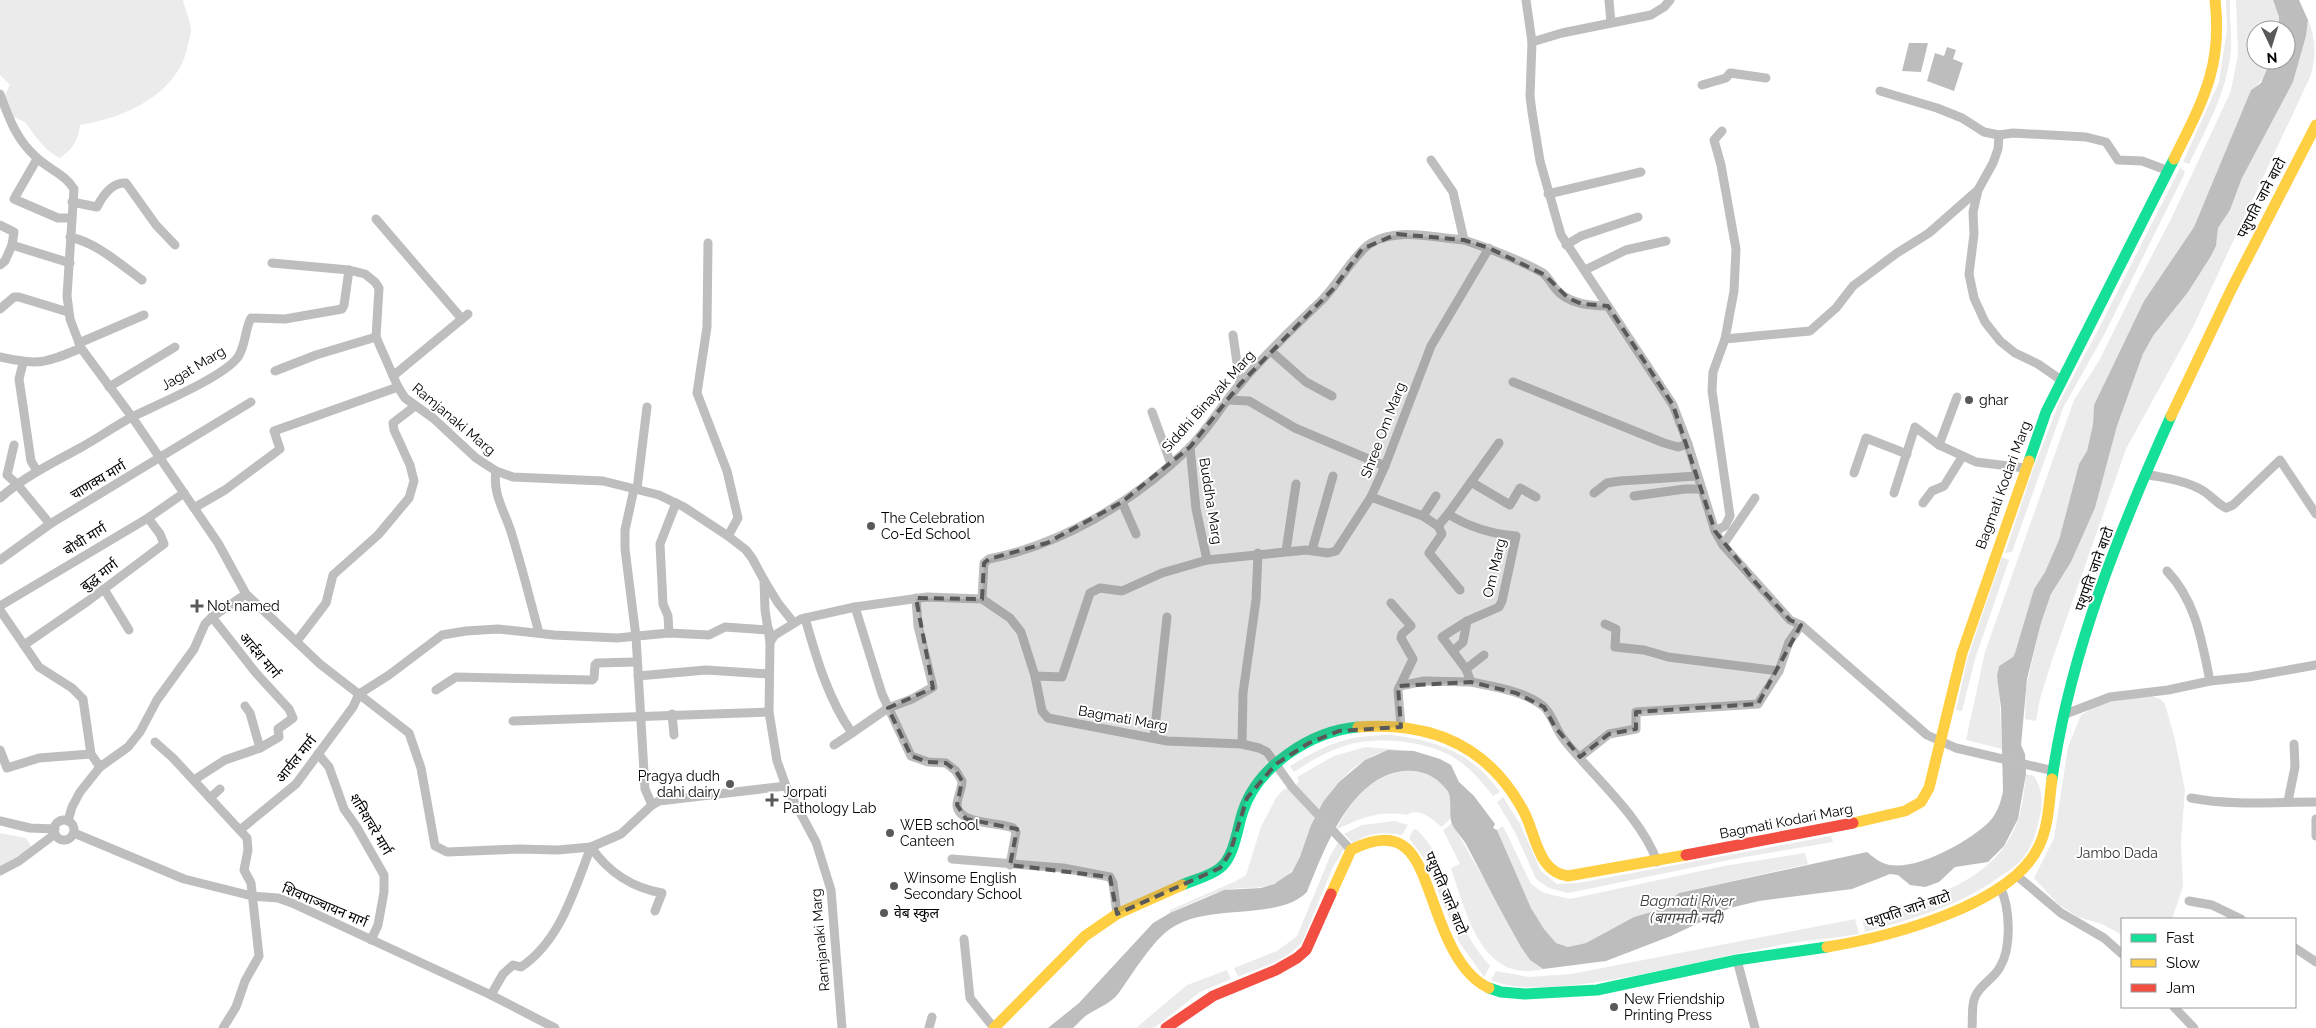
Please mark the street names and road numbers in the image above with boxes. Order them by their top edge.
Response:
street label: पशुपति जाने बाटो [2232,154,2291,242]
street label: Jagat Marg [158,343,228,393]
street label: Siddhi Binayak Marg [1158,347,1258,455]
street label: Ramjanaki Marg [409,380,499,458]
street label: Shree Om Marg [1357,380,1409,480]
street label: Bagmati Kodari Marg [1972,419,2034,551]
street label: Buddha Marg [1196,456,1226,546]
street label: चाणक्य मार्ग [67,457,130,503]
street label: बोधी मार्ग [61,519,110,558]
street label: पशुपति जाने बाटो [2070,524,2119,614]
street label: Om Marg [1479,537,1509,599]
street label: बुद्ध मार्ग [77,555,123,596]
street label: आर्दश मार्ग [236,629,284,682]
street label: Bagmati Marg [1077,702,1169,734]
street label: आर्यल मार्ग [272,732,320,786]
street label: शनिशचरे मार्ग [346,790,397,858]
street label: Bagmati Kodari Marg [1718,800,1854,842]
street label: पशुपति जाने बाटो [1420,849,1472,938]
street label: शिवपाञ्चायन मार्ग [280,880,371,931]
street label: पशुपति जाने बाटो [1863,887,1953,932]
street label: Ramjanaki Marg [808,888,832,992]

